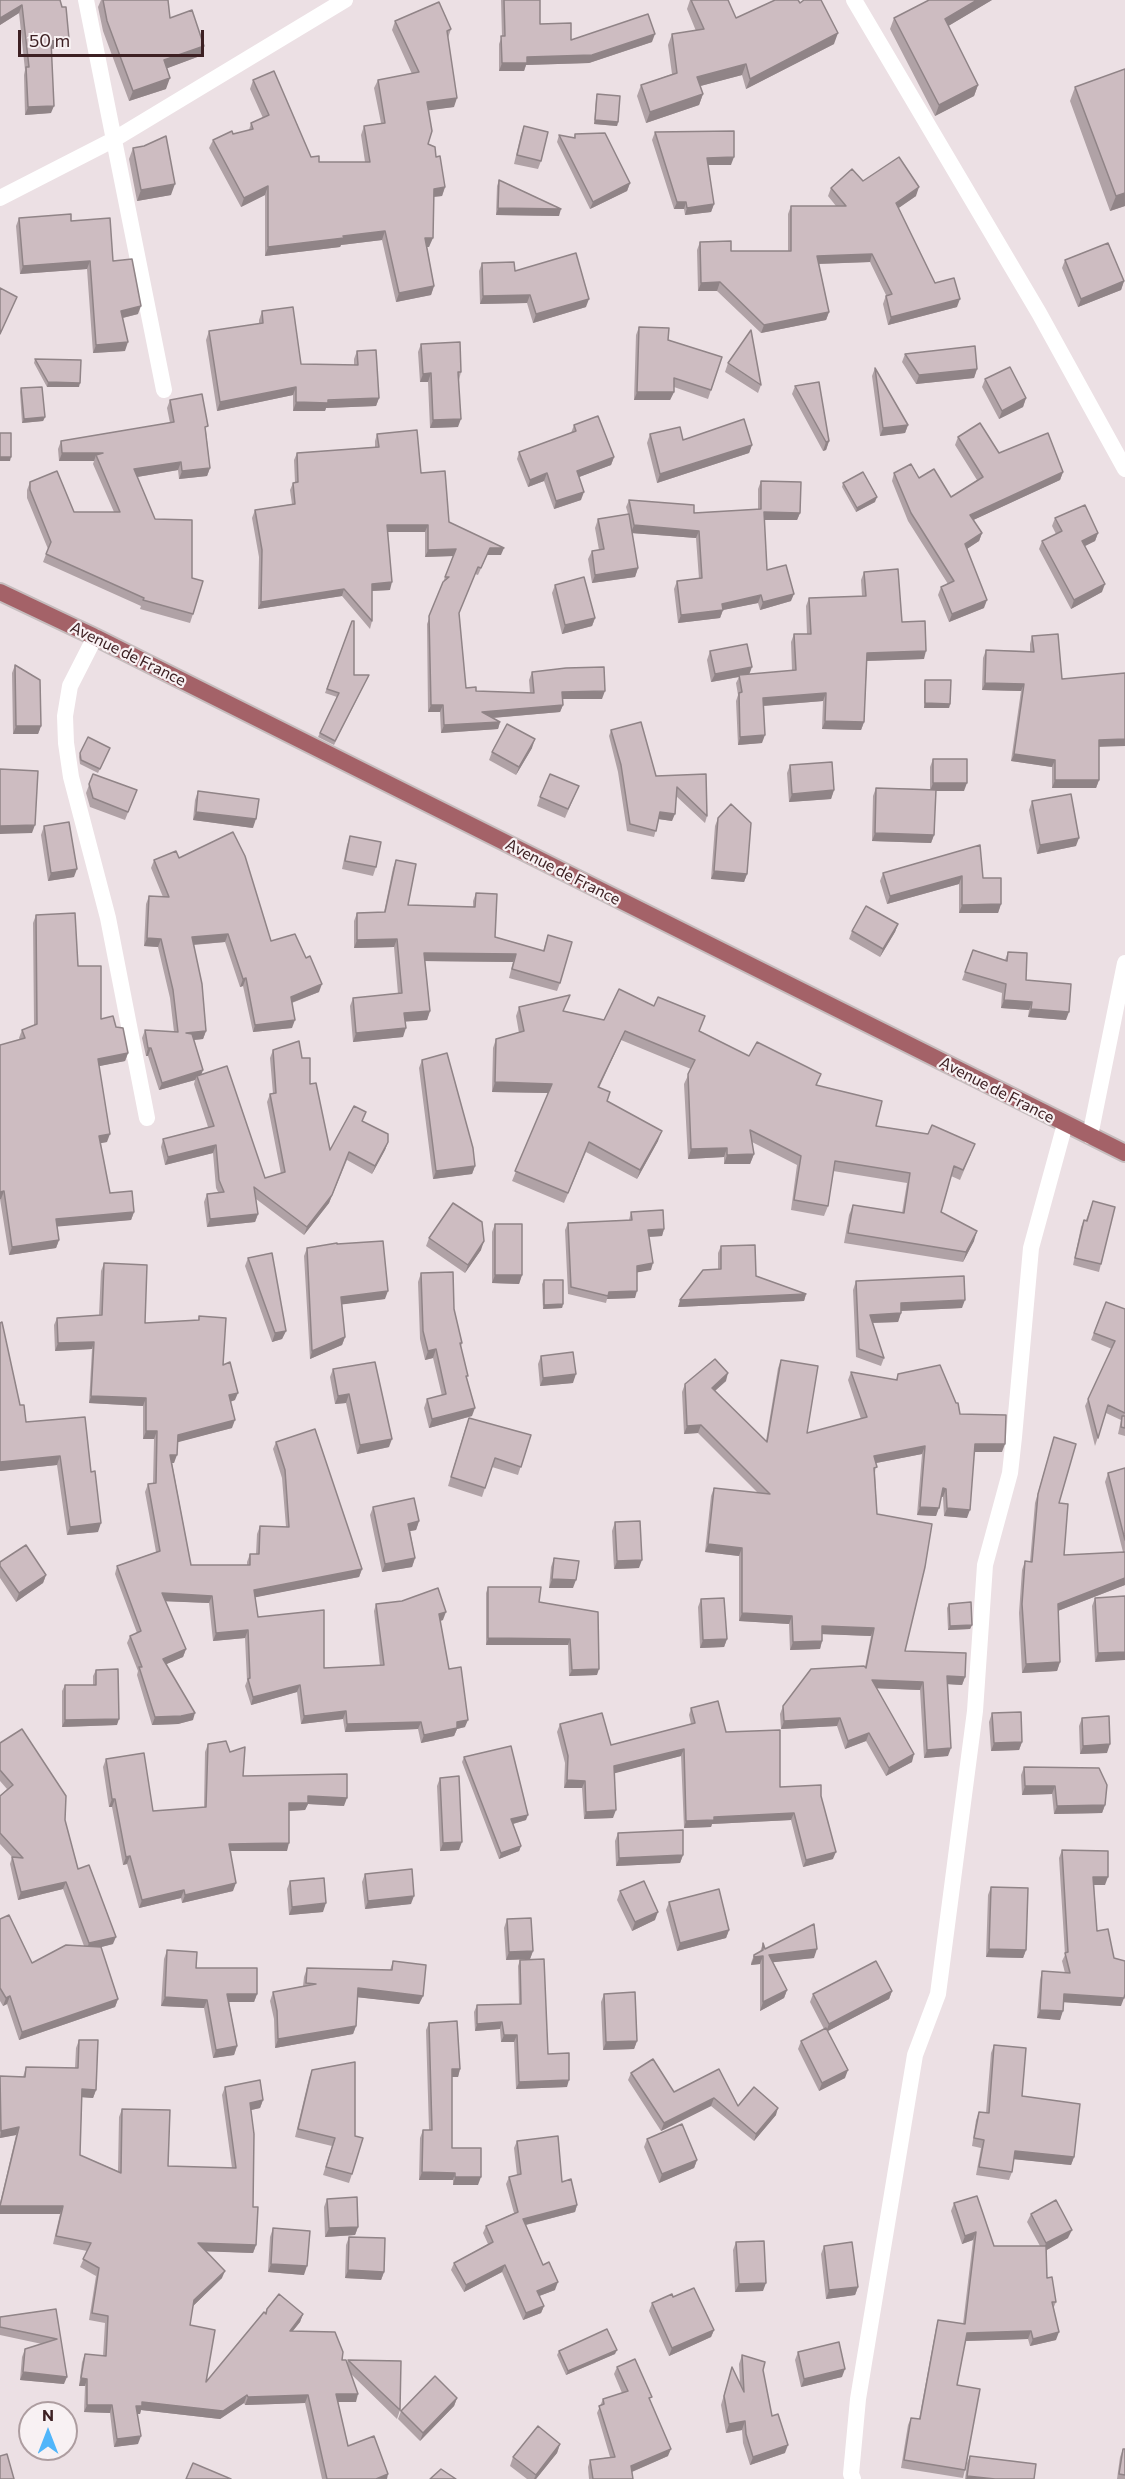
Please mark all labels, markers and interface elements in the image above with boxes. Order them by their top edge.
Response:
scale bar [21,18,207,56]
text: 50 m [29,29,70,51]
street label: Avenue de France [67,618,189,690]
street label: Avenue de France [502,835,624,909]
street label: Avenue de France [936,1053,1058,1127]
north arrow [18,2401,78,2461]
text: N [42,2405,54,2424]

